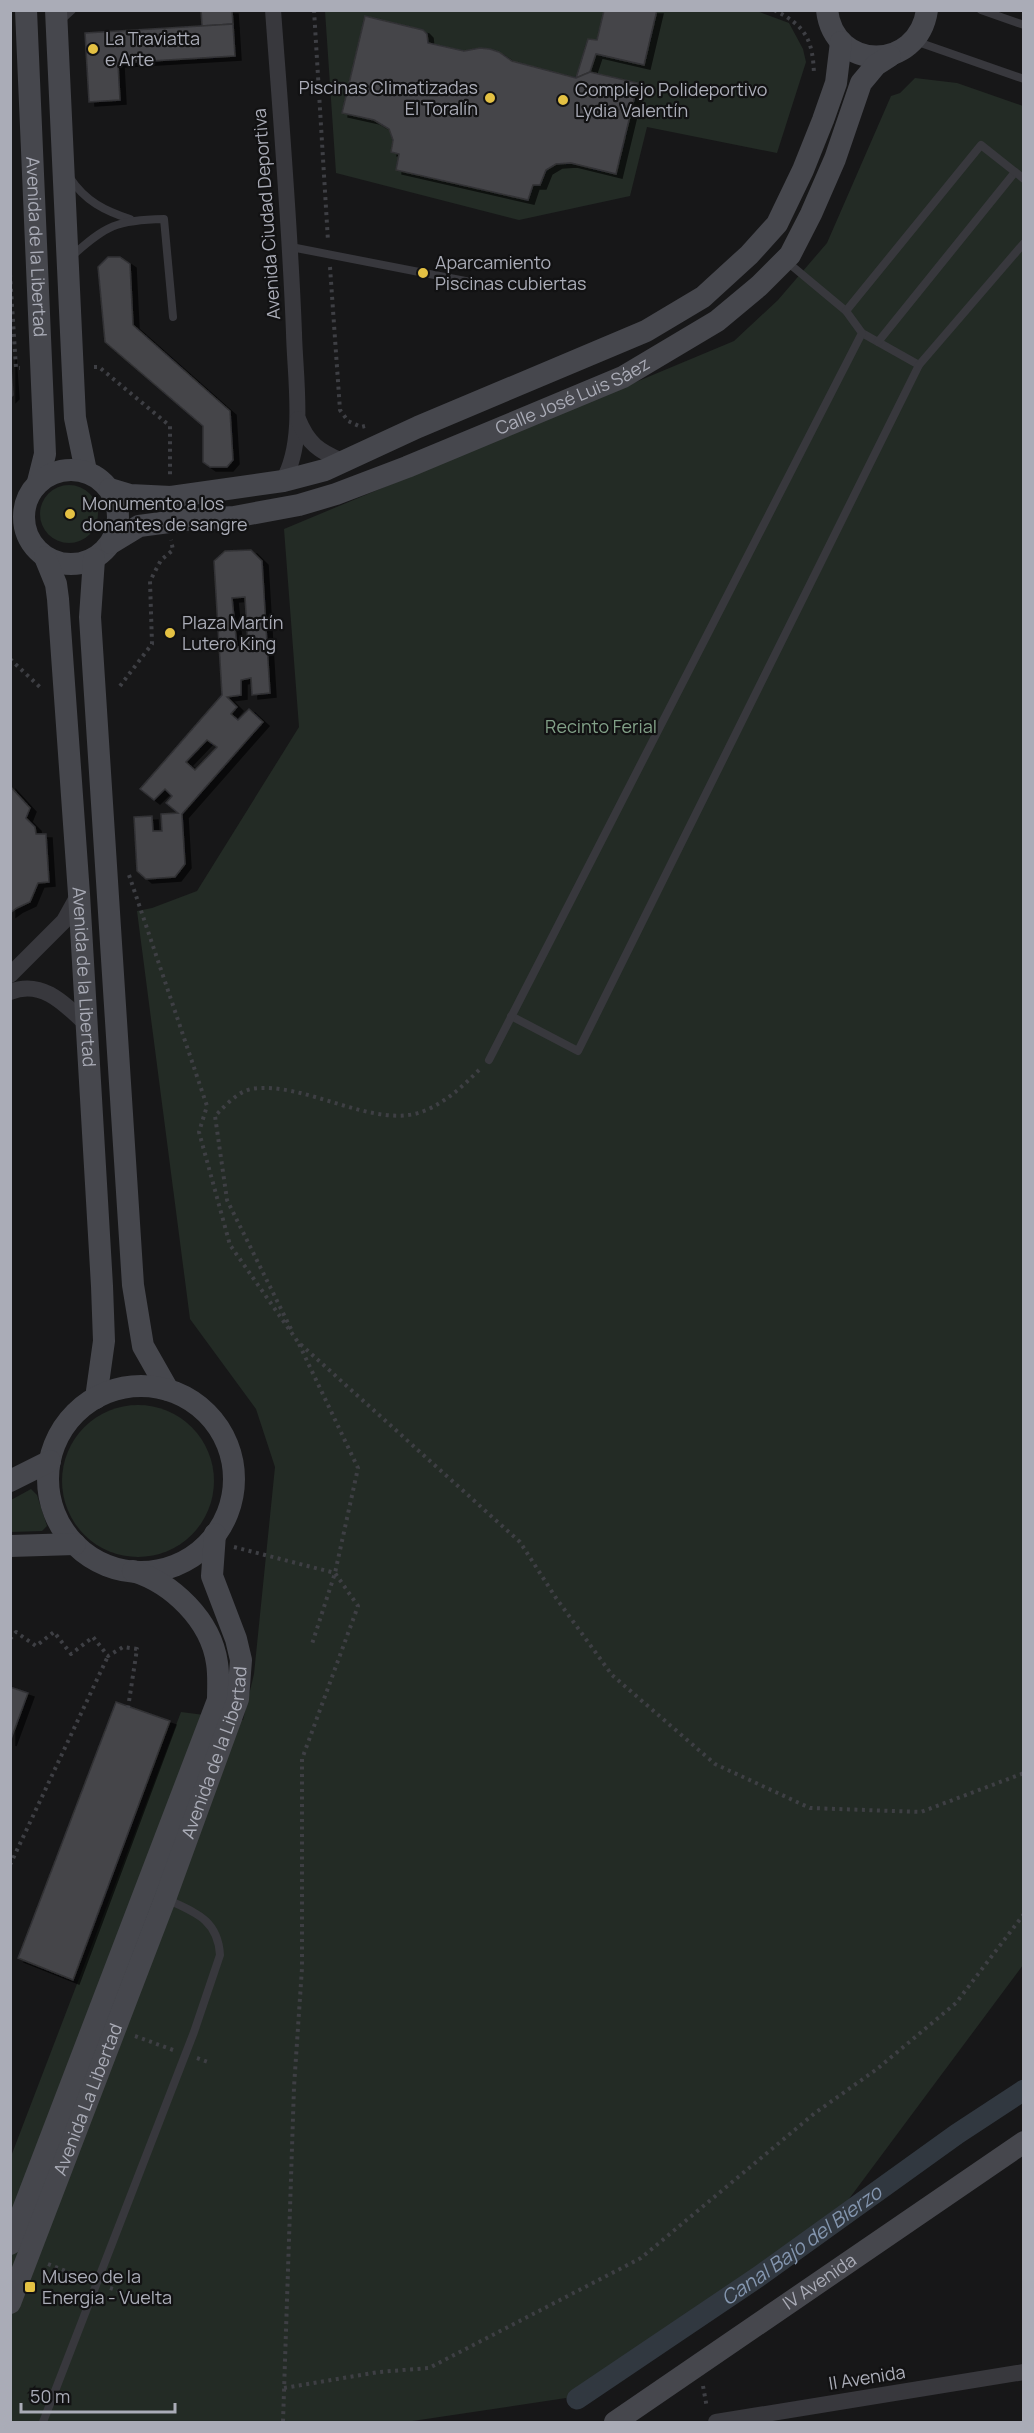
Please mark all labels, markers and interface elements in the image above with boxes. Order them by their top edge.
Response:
place label: La Traviatta e Arte [105,26,200,71]
marker: La Traviatta e Arte [86,42,100,56]
place label: Piscinas Climatizadas El Toralín [299,75,478,120]
place label: Complejo Polideportivo Lydia Valentín [575,77,767,122]
marker: Piscinas Climatizadas El Toralín [483,91,497,105]
marker: Complejo Polideportivo Lydia Valentín [556,93,570,107]
street label: Avenida Ciudad Deportiva [247,108,285,321]
street label: Avenida de la Libertad [21,156,53,337]
place label: Aparcamiento Piscinas cubiertas [435,250,586,295]
marker: Aparcamiento Piscinas cubiertas [416,266,430,280]
street label: Calle José Luis Sáez [491,351,654,440]
place label: Monumento a los donantes de sangre [82,491,248,536]
marker: Monumento a los donantes de sangre [63,507,77,521]
place label: Plaza Martín Lutero King [182,610,283,655]
marker: Plaza Martín Lutero King [163,626,177,640]
park label: Recinto Ferial [545,714,657,738]
street label: Avenida de la Libertad [68,886,102,1068]
street label: Avenida de la Libertad [175,1665,251,1842]
street label: Avenida La Libertad [47,2020,127,2178]
water label: Canal Bajo del Bierzo [715,2178,888,2311]
street label: IV Avenida [778,2247,861,2315]
place label: Museo de la Energia - Vuelta [42,2264,172,2309]
marker: Museo de la Energia - Vuelta [23,2280,37,2294]
street label: II Avenida [827,2359,907,2395]
scale bar [21,2376,176,2414]
text: 50 m [30,2384,70,2408]

